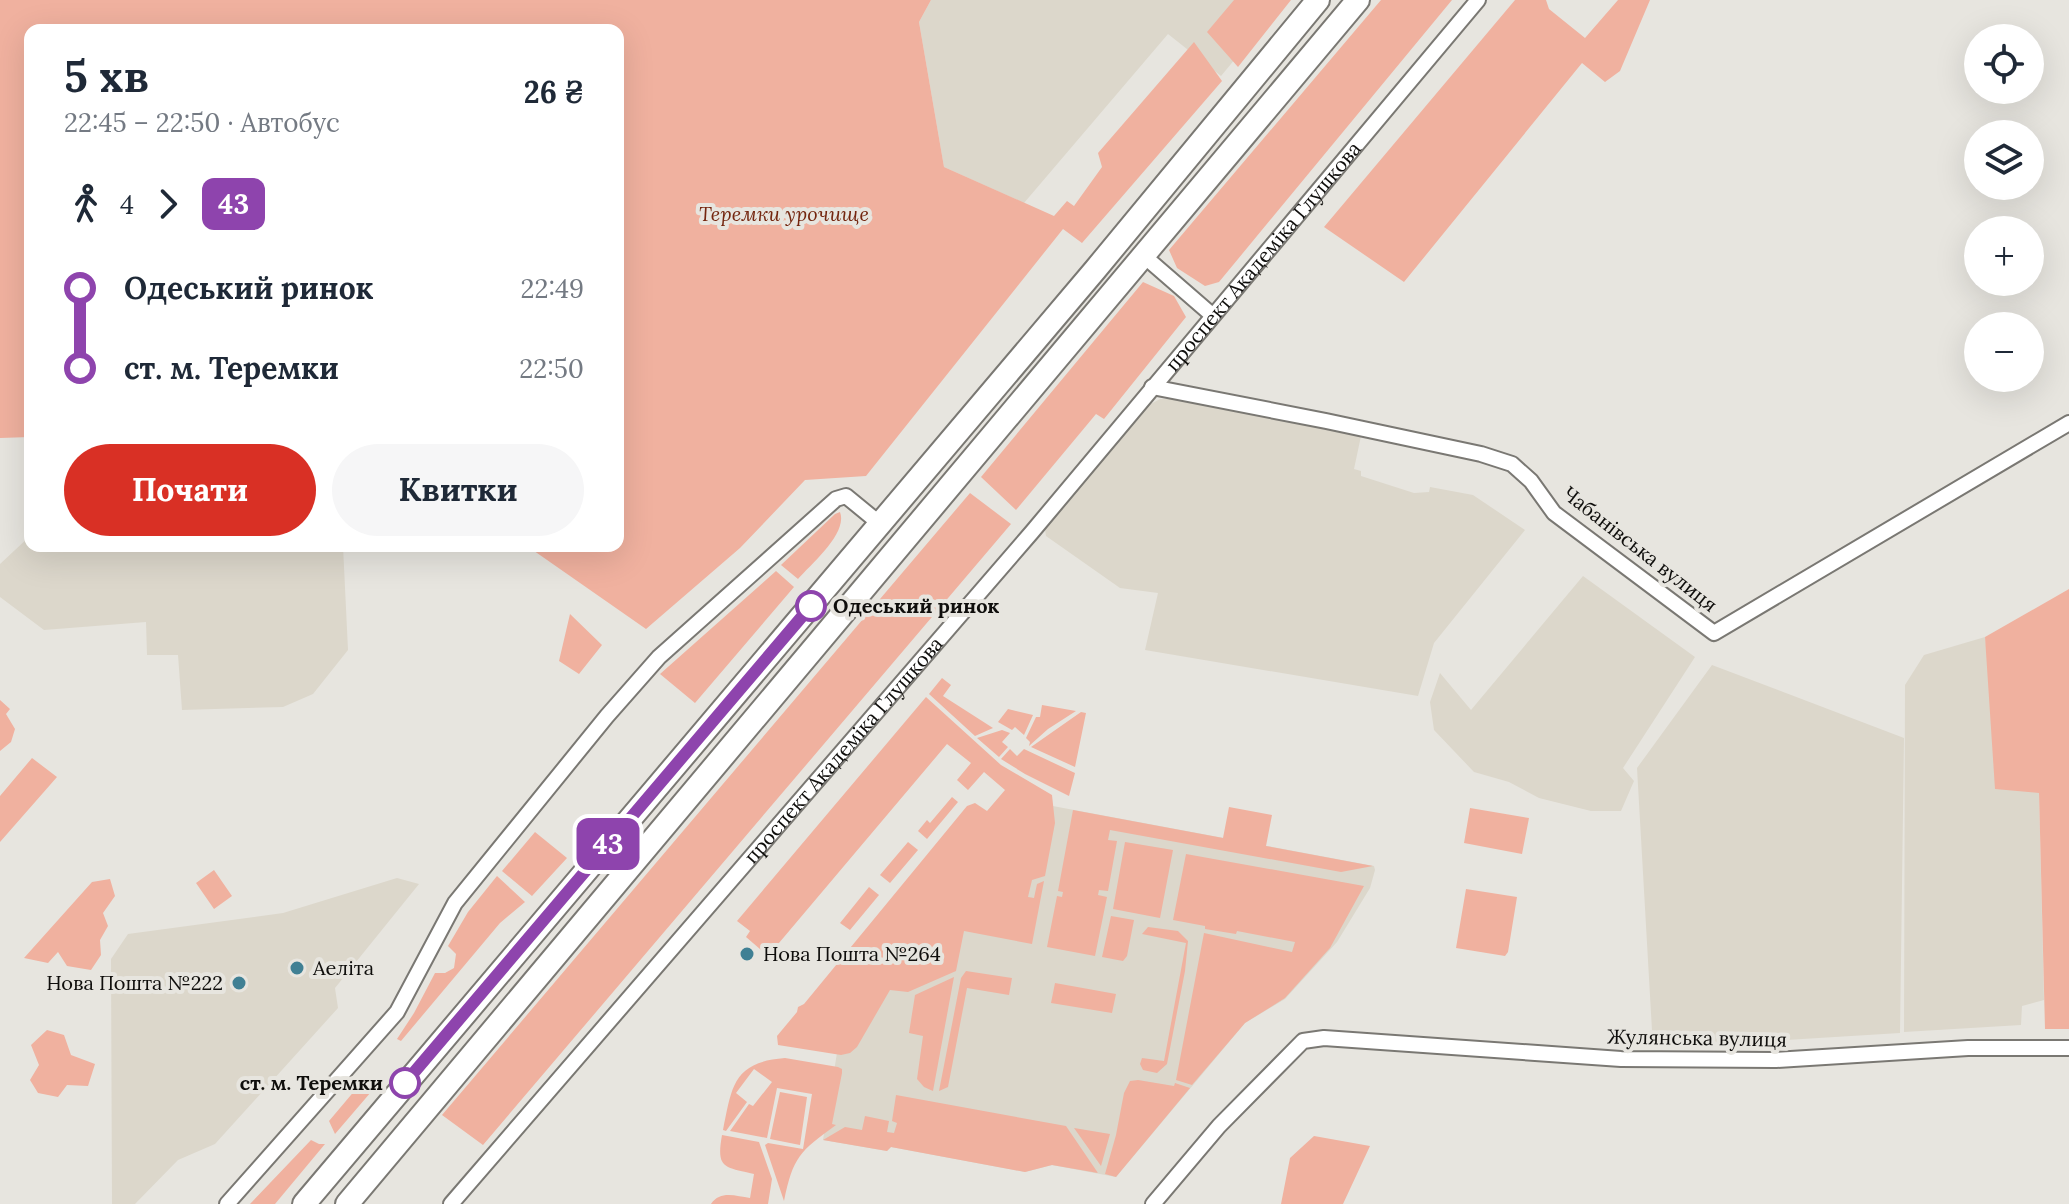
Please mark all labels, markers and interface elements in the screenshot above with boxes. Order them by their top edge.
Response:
map controls [1964,24,2044,392]
button: locate [1964,24,2044,104]
text: 5 хв [64,48,149,104]
text: 26 ₴ [524,73,584,111]
text: 22:45 – 22:50 · Автобус [64,106,340,139]
button: layers [1964,120,2044,200]
street label: проспект Академіка Глушкова [1159,136,1366,376]
icon: walk [64,182,108,226]
icon: forward [146,182,190,226]
text: 43 [218,186,249,222]
text: 4 [120,188,134,221]
park label: Теремки урочище [699,201,869,226]
button: + [1964,216,2044,296]
text: Одеський ринок [124,269,374,307]
text: 22:49 [520,272,584,305]
button: − [1964,312,2044,392]
text: ст. м. Теремки [124,349,339,387]
text: 22:50 [519,352,584,385]
button: Почати [64,444,316,536]
button: Квитки [332,444,584,536]
street label: Чабанівська вулиця [1558,480,1723,617]
marker: Одеський ринок [796,591,826,621]
place label: Одеський ринок [833,593,1000,618]
street label: проспект Академіка Глушкова [738,631,948,868]
line badge: 43 [572,818,644,870]
text: 43 [593,826,624,862]
place label: Нова Пошта №264 [763,941,941,966]
marker: Нова Пошта №264 [738,945,756,963]
place label: Аеліта [312,955,374,980]
marker: Аеліта [288,959,306,977]
place label: Нова Пошта №222 [46,970,223,995]
marker: Нова Пошта №222 [230,974,248,992]
street label: Жулянська вулиця [1607,1023,1787,1052]
marker: ст. м. Теремки [390,1068,420,1098]
place label: ст. м. Теремки [240,1070,383,1095]

